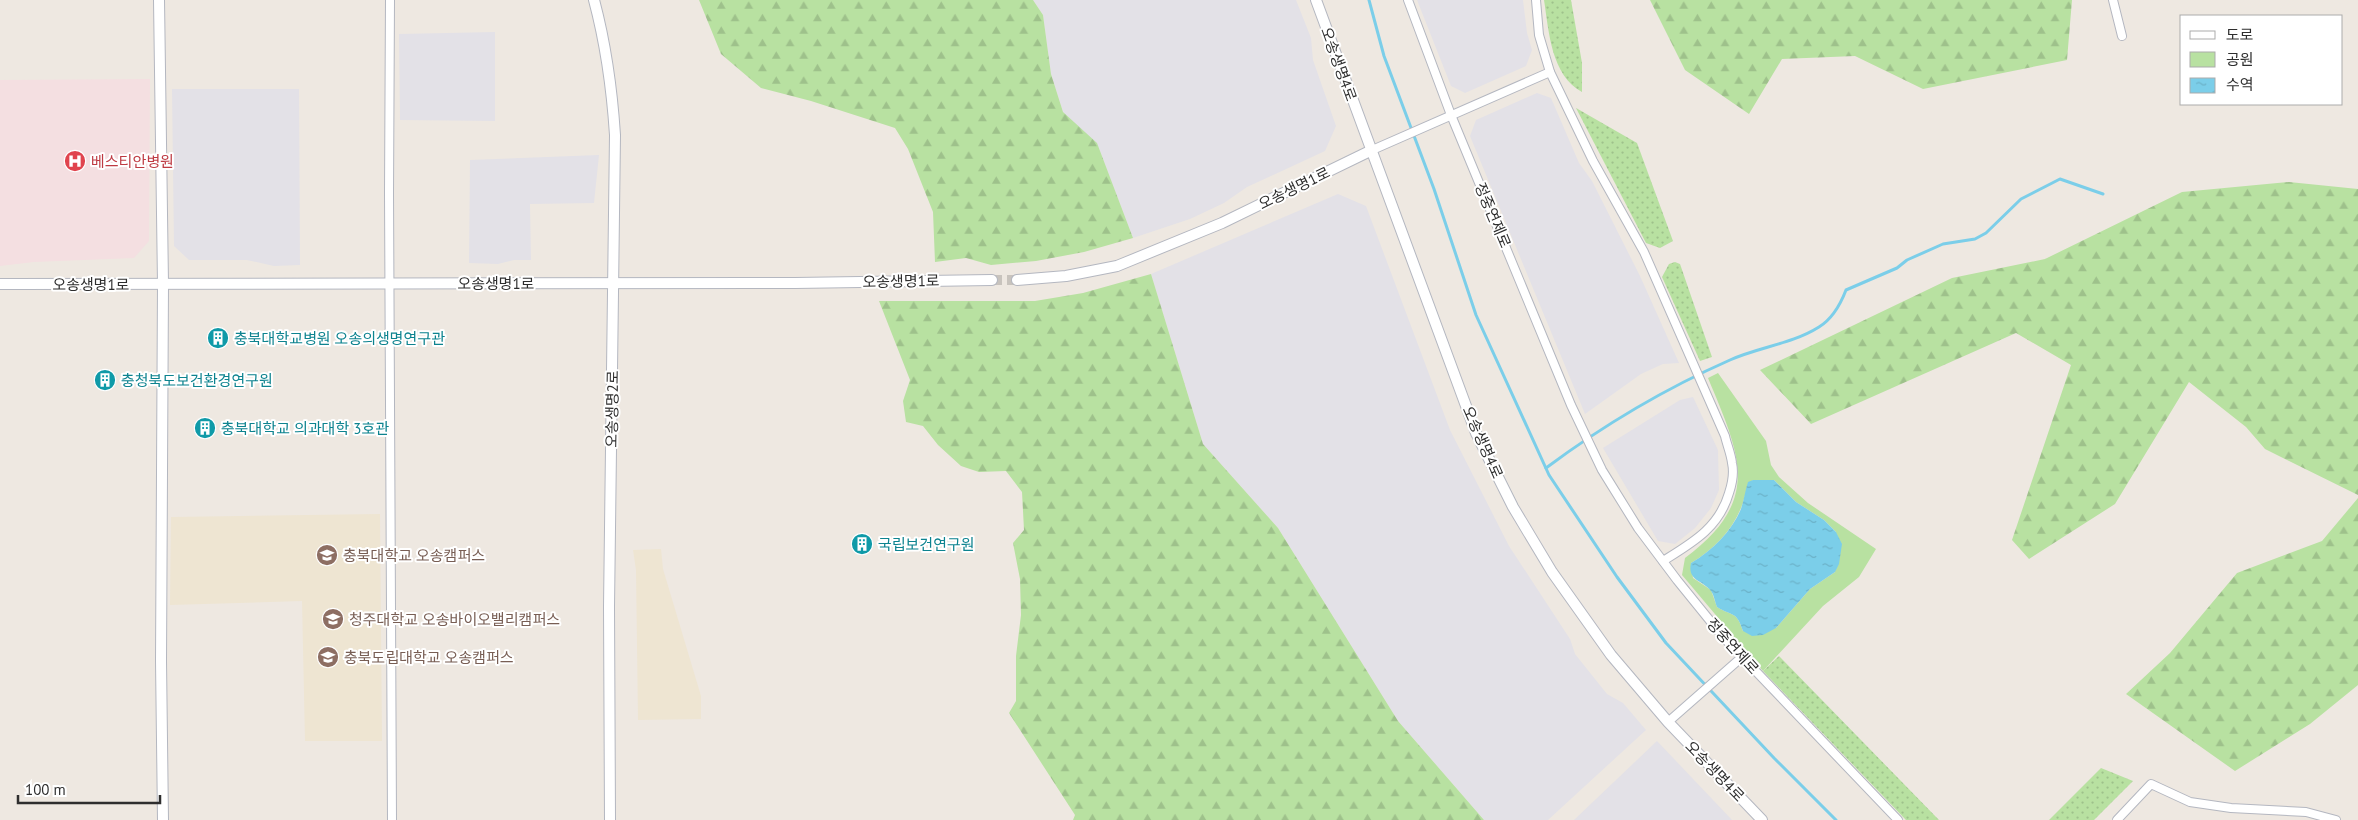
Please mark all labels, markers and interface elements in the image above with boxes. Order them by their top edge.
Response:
legend [2180,15,2343,105]
street label: 오송생명4로 [1317,24,1361,104]
text: 도로 [2226,25,2254,44]
text: 공원 [2226,50,2254,69]
text: 수역 [2226,75,2254,94]
hospital icon: 베스티안병원 [63,149,87,173]
place label: 베스티안병원 [91,152,174,171]
street label: 오송생명1로 [1255,163,1333,213]
street label: 정중연제로 [1471,180,1515,250]
street label: 오송생명1로 [862,271,940,291]
street label: 오송생명1로 [457,274,535,293]
street label: 오송생명1로 [52,275,130,294]
building icon: 충북대학교병원 오송의생명연구관 [206,326,230,350]
place label: 충북대학교병원 오송의생명연구관 [234,329,445,348]
building icon: 충청북도보건환경연구원 [93,368,117,392]
street label: 오송생명2로 [602,370,622,448]
place label: 충청북도보건환경연구원 [121,371,273,390]
street label: 오송생명4로 [1459,403,1507,481]
building icon: 충북대학교 의과대학 3호관 [193,416,217,440]
place label: 충북대학교 의과대학 3호관 [221,419,389,438]
building icon: 국립보건연구원 [850,532,874,556]
place label: 국립보건연구원 [878,535,975,554]
school or university icon: 충북대학교 오송캠퍼스 [315,543,339,567]
place label: 충북대학교 오송캠퍼스 [343,546,485,565]
school or university icon: 청주대학교 오송바이오밸리캠퍼스 [321,607,345,631]
place label: 청주대학교 오송바이오밸리캠퍼스 [349,610,560,629]
street label: 정중연제로 [1703,614,1763,678]
school or university icon: 충북도립대학교 오송캠퍼스 [316,645,340,669]
place label: 충북도립대학교 오송캠퍼스 [344,648,514,667]
street label: 오송생명4로 [1681,737,1749,805]
scale bar [18,772,160,804]
text: 100 m [25,780,66,799]

